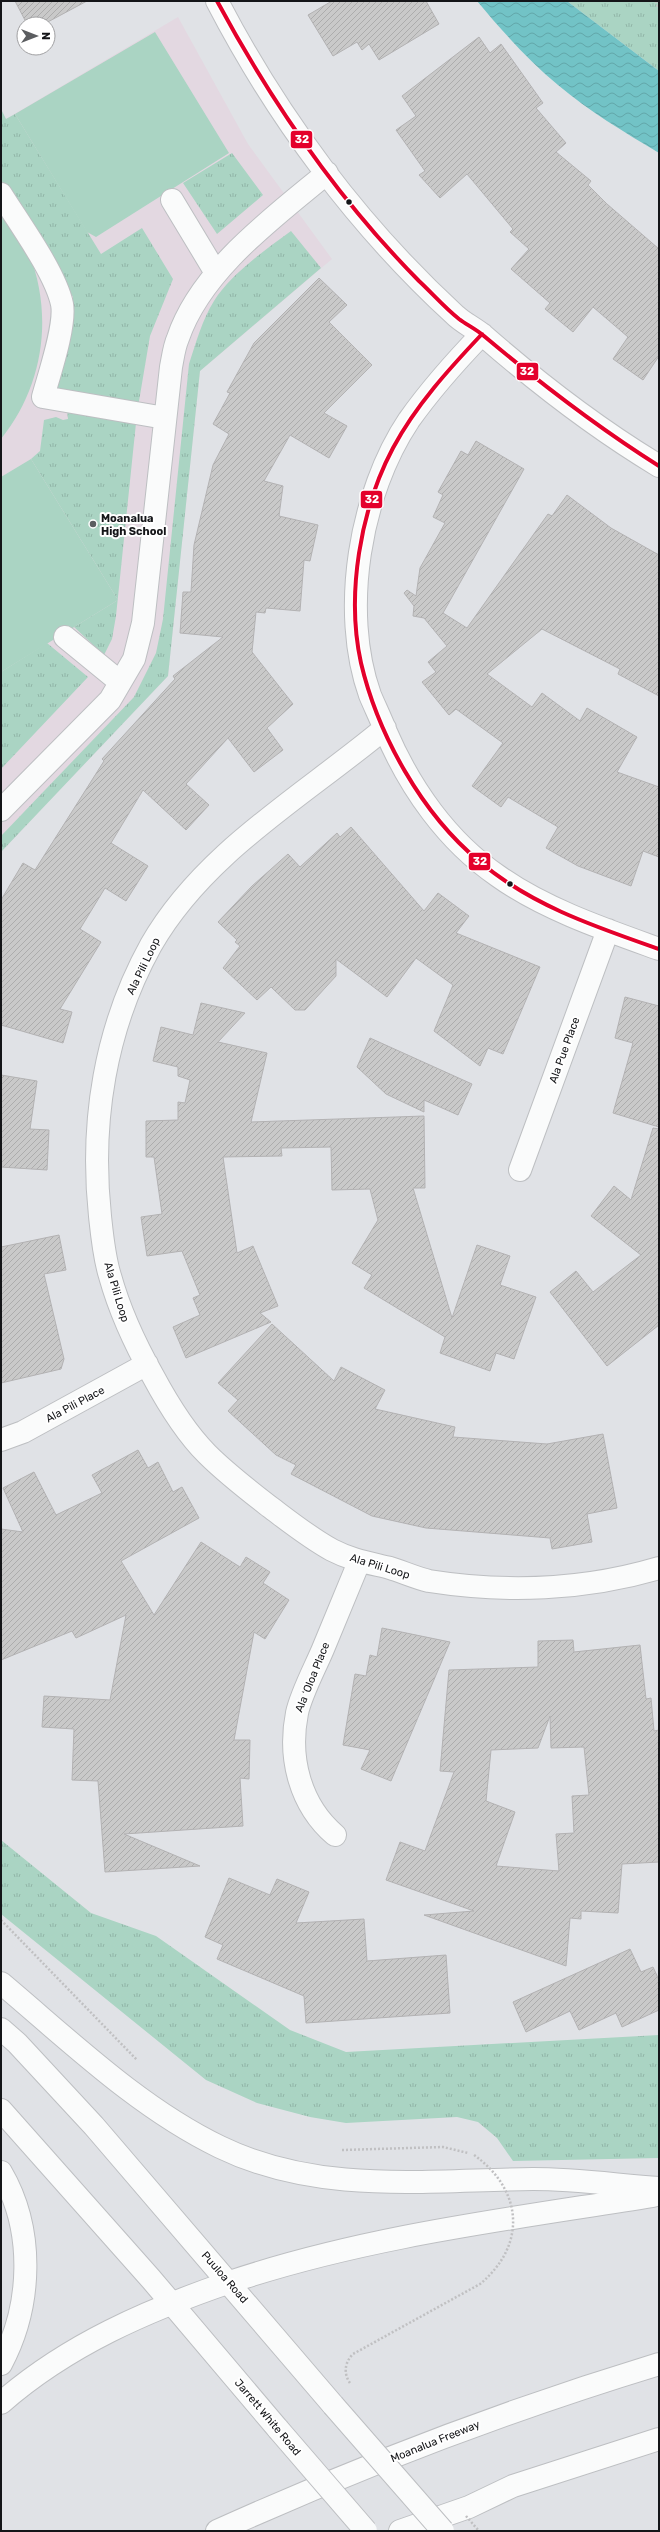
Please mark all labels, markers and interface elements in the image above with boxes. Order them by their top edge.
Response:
north arrow [16,16,56,56]
text: N [39,32,52,40]
line badge: 32 [290,130,313,149]
text: 32 [295,133,309,146]
unlabelled marker [344,197,354,207]
line badge: 32 [516,362,539,381]
text: 32 [520,365,534,378]
line badge: 32 [360,490,383,509]
text: 32 [365,493,379,506]
place label: Moanalua High School [101,512,166,538]
marker: Moanalua High School [88,519,98,529]
line badge: 32 [468,852,491,871]
text: 32 [473,855,487,868]
unlabelled marker [505,879,515,889]
street label: Ala Pili Loop [124,936,163,997]
street label: Ala Pue Place [546,1015,582,1085]
street label: Ala Pili Loop [101,1261,132,1324]
street label: Ala Pili Place [44,1384,107,1425]
street label: Ala Pili Loop [348,1551,411,1582]
street label: Ala ʻOloa Place [292,1640,332,1714]
street label: Puuloa Road [199,2249,251,2306]
street label: Jarrett White Road [232,2376,303,2458]
street label: Moanalua Freeway [389,2418,482,2465]

